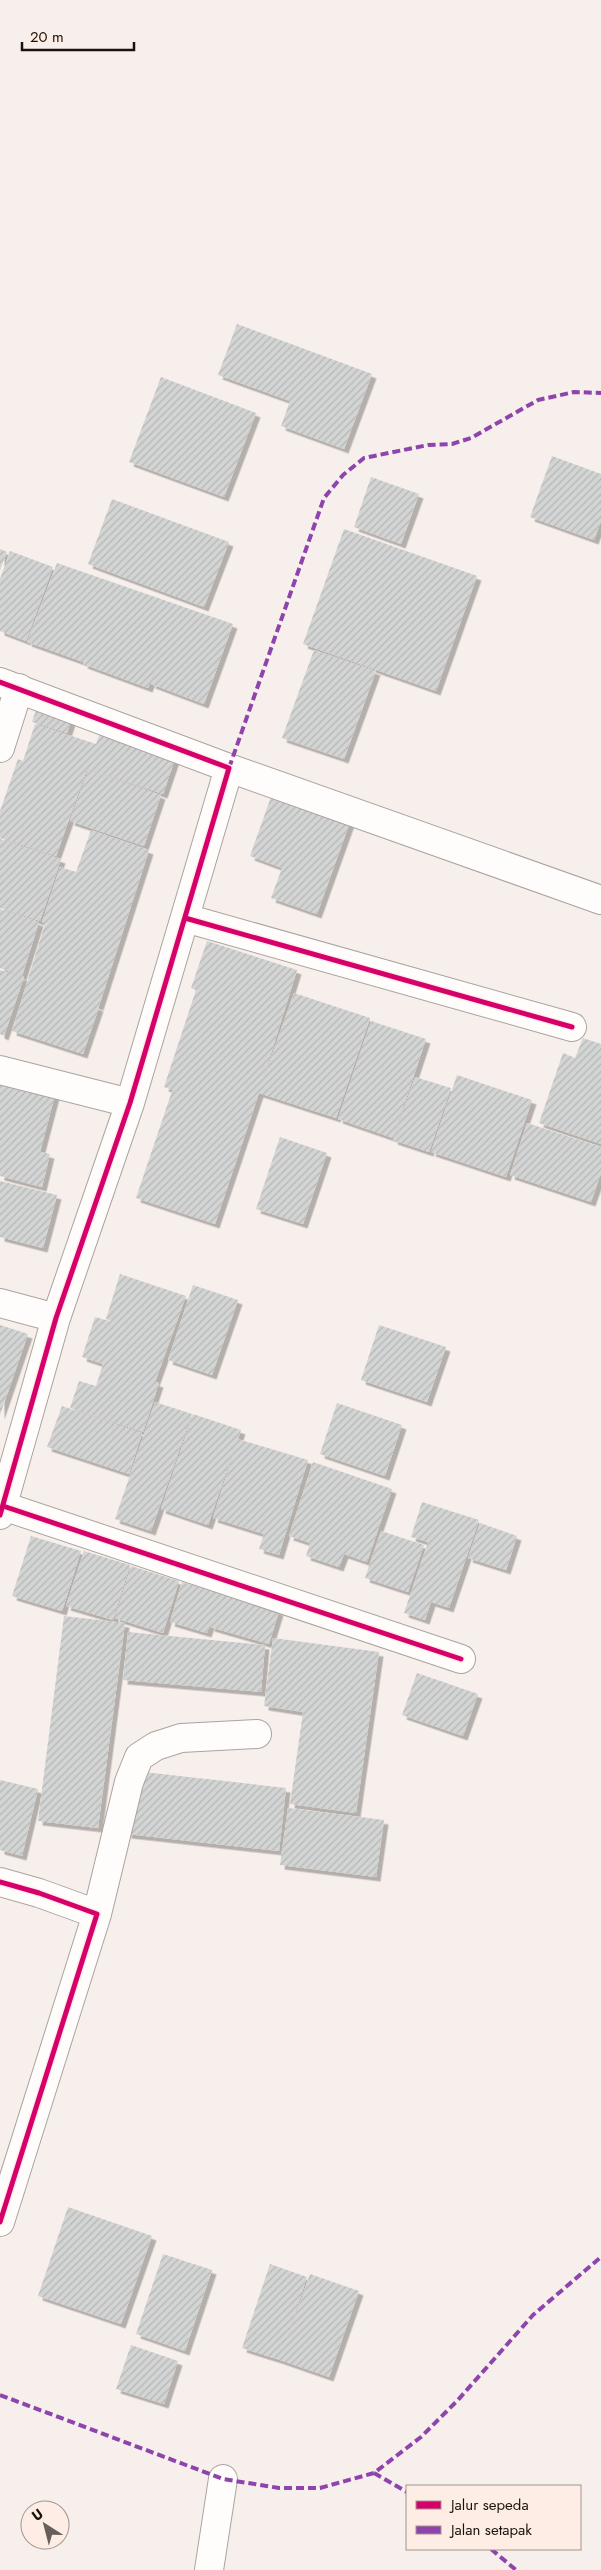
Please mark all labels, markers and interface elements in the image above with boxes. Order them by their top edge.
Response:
scale bar [22,20,135,52]
text: 20 m [30,26,64,48]
legend [406,2485,581,2550]
text: Jalur sepeda [449,2494,529,2516]
north arrow [20,2500,70,2550]
text: U [28,2504,47,2525]
text: Jalan setapak [449,2519,532,2541]

